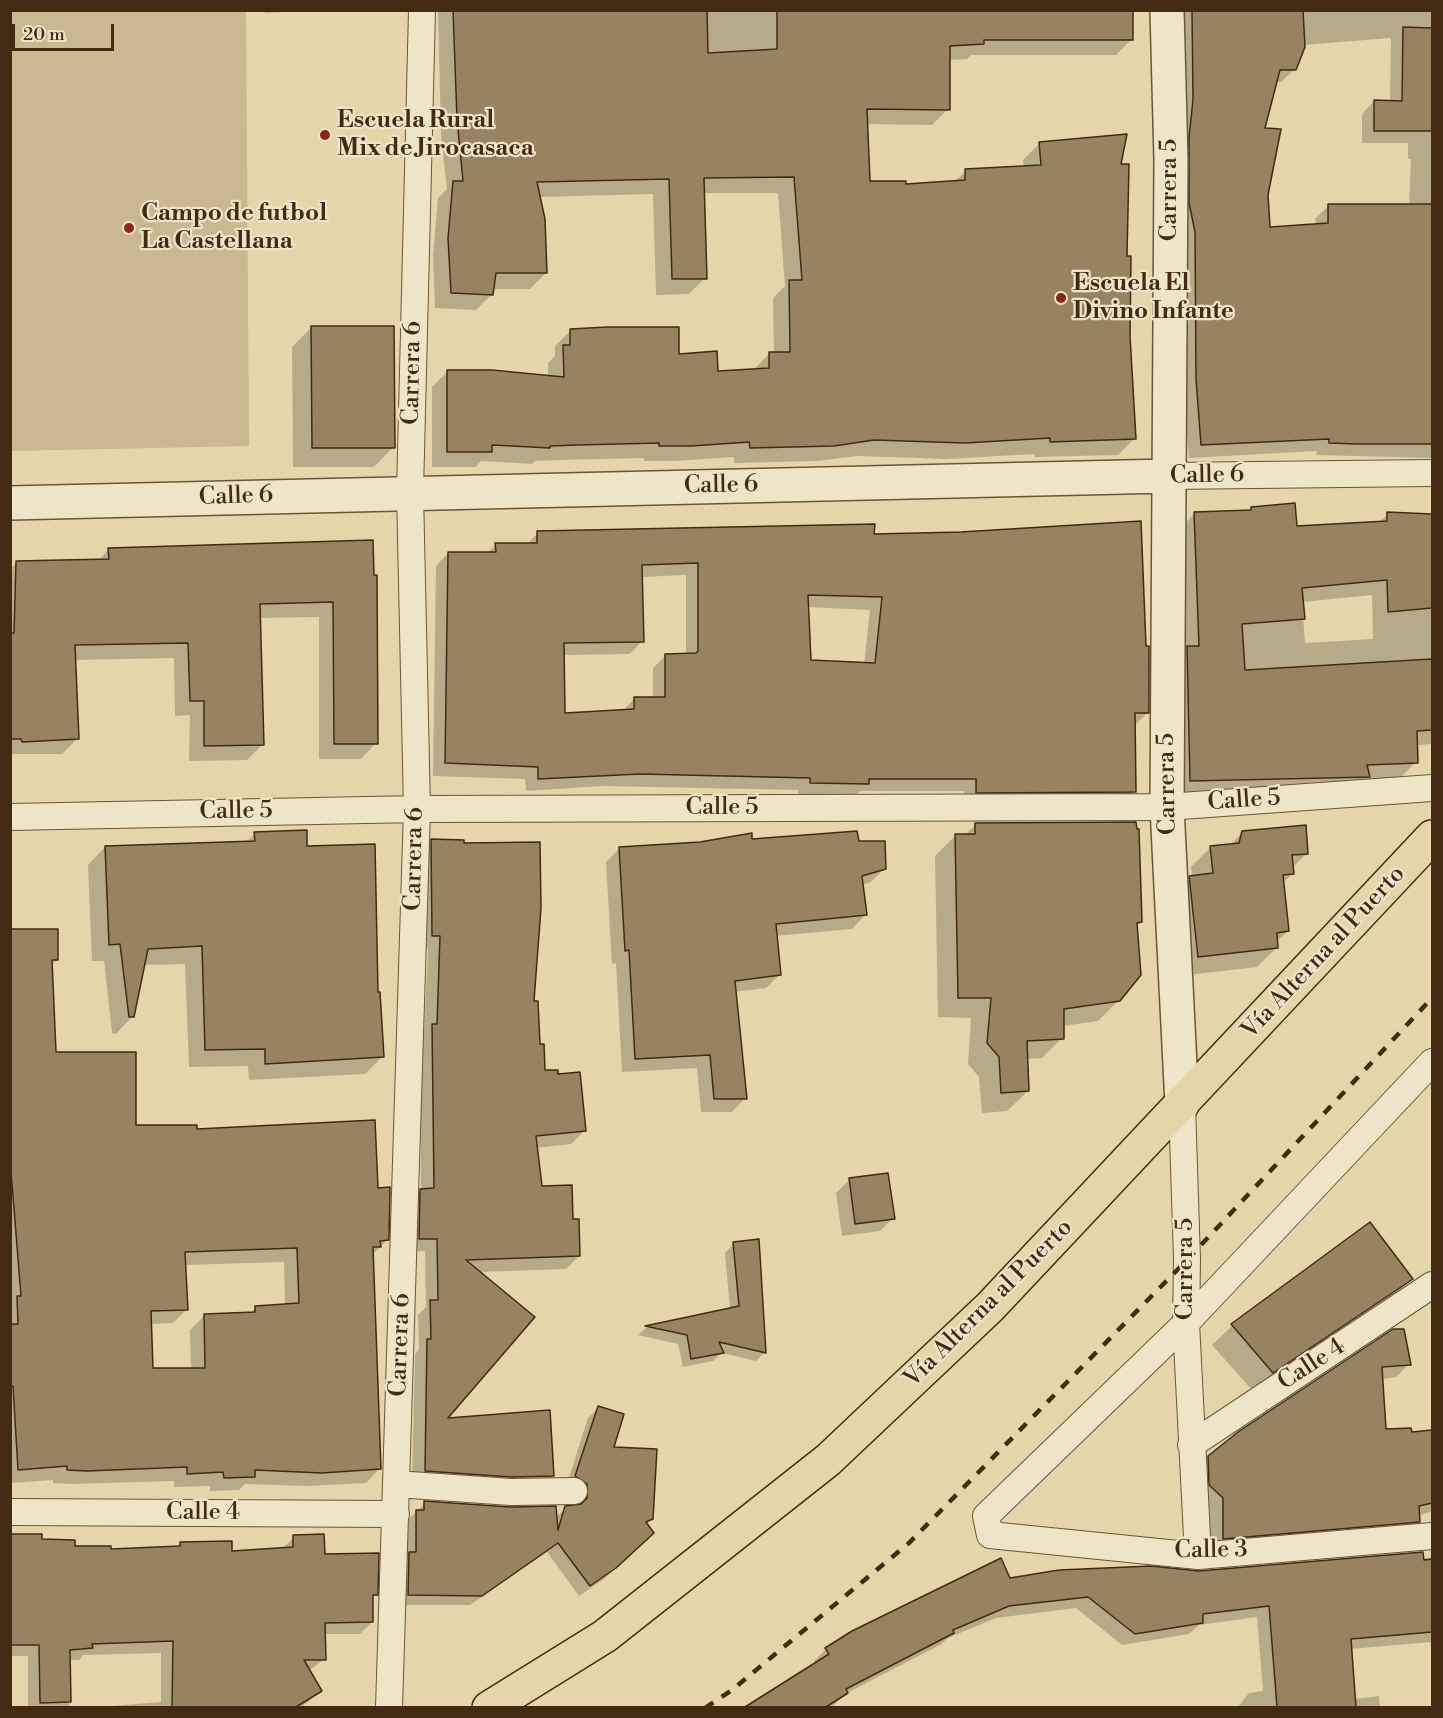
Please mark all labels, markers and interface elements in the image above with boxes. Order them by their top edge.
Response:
scale bar [15,12,117,50]
text: 20 m [23,23,65,46]
place label: Escuela Rural Mix de Jirocasaca [337,107,534,163]
marker: Escuela Rural Mix de Jirocasaca [318,128,332,142]
street label: Carrera 5 [1156,139,1184,241]
place label: Campo de futbol La Castellana [141,200,327,256]
marker: Campo de futbol La Castellana [122,221,136,235]
place label: Escuela El Divino Infante [1073,270,1234,326]
marker: Escuela El Divino Infante [1054,291,1068,305]
street label: Carrera 6 [398,321,428,425]
street label: Calle 6 [1170,461,1244,491]
street label: Calle 6 [684,471,758,501]
street label: Calle 6 [198,481,274,513]
street label: Carrera 5 [1153,733,1183,835]
street label: Calle 5 [1207,784,1281,818]
street label: Calle 5 [685,794,759,822]
street label: Calle 5 [199,797,273,827]
street label: Carrera 6 [400,807,430,911]
street label: Vía Alterna al Puerto [1236,860,1412,1046]
street label: Vía Alterna al Puerto [899,1214,1079,1394]
street label: Carrera 5 [1172,1218,1200,1320]
street label: Carrera 6 [385,1293,417,1397]
street label: Calle 4 [1273,1333,1351,1397]
street label: Calle 4 [166,1499,240,1527]
street label: Calle 3 [1174,1536,1248,1566]

